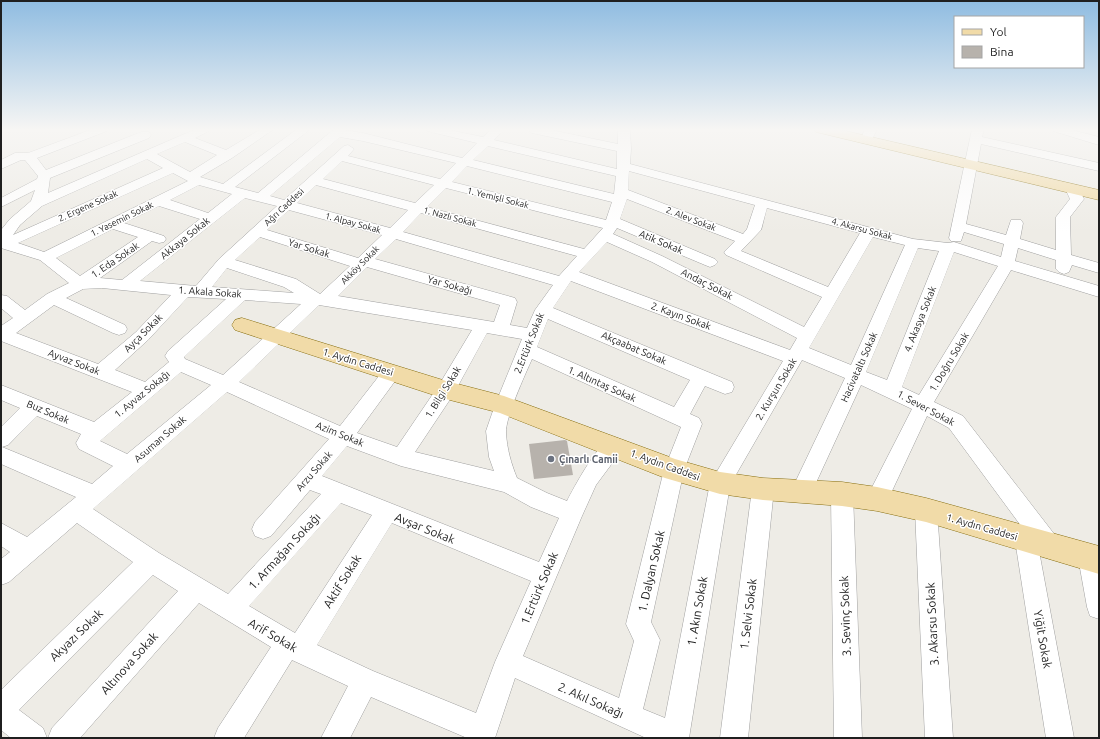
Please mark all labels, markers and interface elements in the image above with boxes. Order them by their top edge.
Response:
legend [954,16,1084,68]
text: Yol [990,25,1007,38]
text: Bina [990,45,1014,58]
street label: 1. Yemişli Sokak [466,185,530,211]
street label: Ağrı Caddesi [262,186,306,228]
street label: 2. Ergene Sokak [57,188,120,224]
street label: 1. Yasemin Sokak [89,199,155,239]
street label: 1. Nazlı Sokak [422,205,478,229]
street label: 2. Alev Sokak [665,205,718,233]
street label: 1. Alpay Sokak [324,211,383,235]
street label: Akkaya Sokak [158,215,212,261]
street label: 4. Akarsu Sokak [830,216,894,242]
street label: Atik Sokak [637,228,685,256]
street label: Yar Sokak [287,236,331,260]
street label: 1. Eda Sokak [89,240,141,280]
street label: Akköy Sokak [339,243,382,286]
street label: Andaç Sokak [679,266,735,302]
street label: Yar Sokağı [426,273,474,297]
street label: 1. Akala Sokak [178,284,242,300]
street label: 4. Akasya Sokak [902,284,938,354]
street label: 2. Kayın Sokak [649,300,713,332]
street label: 2.Ertürk Sokak [512,311,546,375]
street label: Ayça Sokak [122,312,164,354]
street label: Akçaabat Sokak [600,329,668,367]
street label: Hacivataltı Sokak [839,330,879,404]
street label: 1. Doğru Sokak [927,330,971,394]
street label: 1. Aydın Caddesi [321,346,395,378]
street label: Ayvaz Sokak [47,347,101,377]
street label: 2. Kurşun Sokak [753,356,799,422]
street label: 1. Bilgi Sokak [423,364,463,420]
street label: 1. Altıntaş Sokak [566,364,638,404]
street label: 1. Ayvaz Sokağı [112,368,172,420]
street label: 1. Sever Sokak [895,388,957,428]
street label: Buz Sokak [25,398,71,426]
street label: Asuman Sokak [132,414,188,464]
street label: Azim Sokak [314,419,366,449]
street label: 1. Aydın Caddesi [629,447,701,483]
street label: Arzu Sokak [294,449,334,493]
marker: Çınarlı Camii [546,454,556,464]
place label: Çınarlı Camii [559,454,618,465]
street label: 1. Armağan Sokağı [245,510,323,592]
street label: Avşar Sokak [393,510,457,546]
street label: 1. Aydın Caddesi [945,512,1019,542]
street label: 1. Dalyan Sokak [635,529,667,613]
street label: 1.Ertürk Sokak [518,550,560,626]
street label: Aktif Sokak [320,552,364,610]
street label: 1. Akın Sokak [684,575,710,647]
street label: 3. Sevinç Sokak [837,575,853,657]
street label: 1. Selvi Sokak [737,578,759,650]
street label: 3. Akarsu Sokak [923,582,941,666]
street label: Akyazı Sokak [47,606,105,664]
street label: Yiğit Sokak [1031,609,1055,669]
street label: Arif Sokak [246,616,300,654]
street label: Altınova Sokak [98,629,160,697]
street label: 2. Akıl Sokağı [556,680,626,720]

